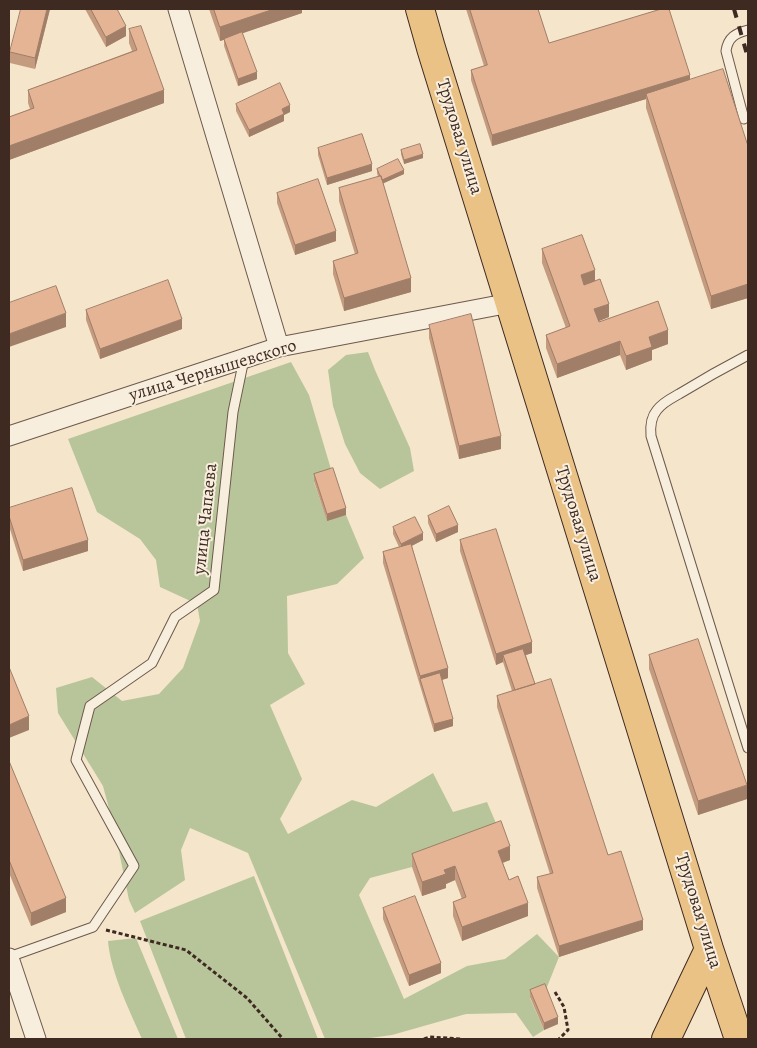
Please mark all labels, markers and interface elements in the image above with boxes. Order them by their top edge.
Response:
street label: Трудовая улица [431,77,487,197]
street label: улица Чернышевского [127,335,299,407]
street label: улица Чапаева [189,462,223,576]
street label: Трудовая улица [550,464,606,584]
street label: Трудовая улица [670,851,726,971]

